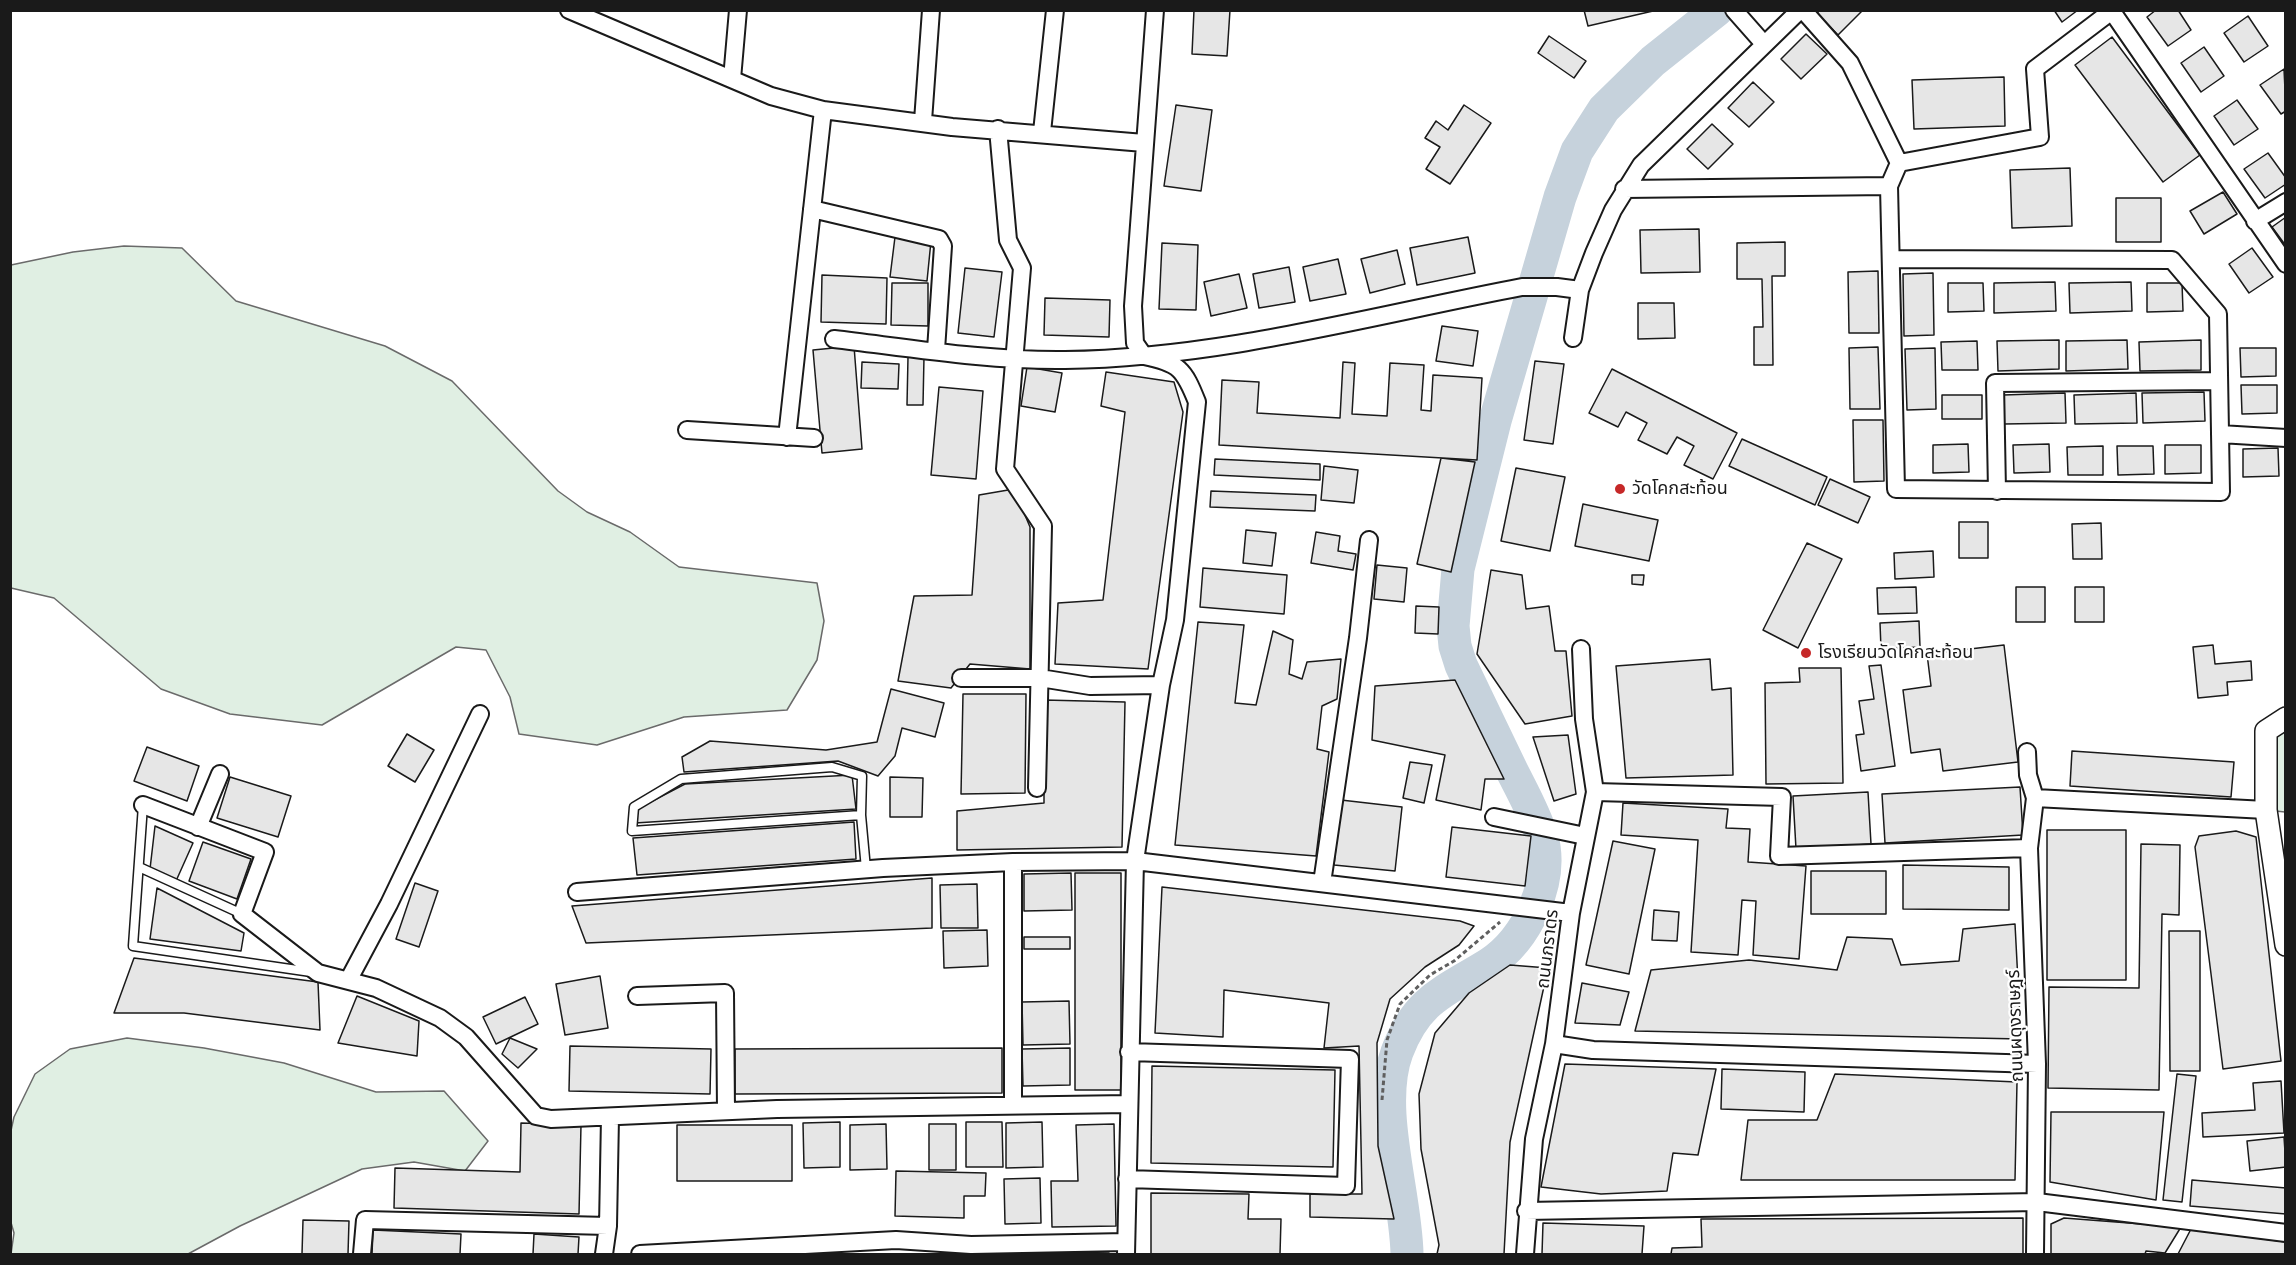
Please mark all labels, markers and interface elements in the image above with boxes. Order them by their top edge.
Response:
place label: วัดโคกสะท้อน [1632,478,1728,500]
marker: วัดโคกสะท้อน [1613,482,1627,496]
place label: โรงเรียนวัดโคกสะท้อน [1818,642,1973,664]
marker: โรงเรียนวัดโคกสะท้อน [1799,646,1813,660]
street label: ถนนภราดร [1532,908,1564,990]
street label: ถนนผดุงราษฎร์ [2003,969,2029,1083]

